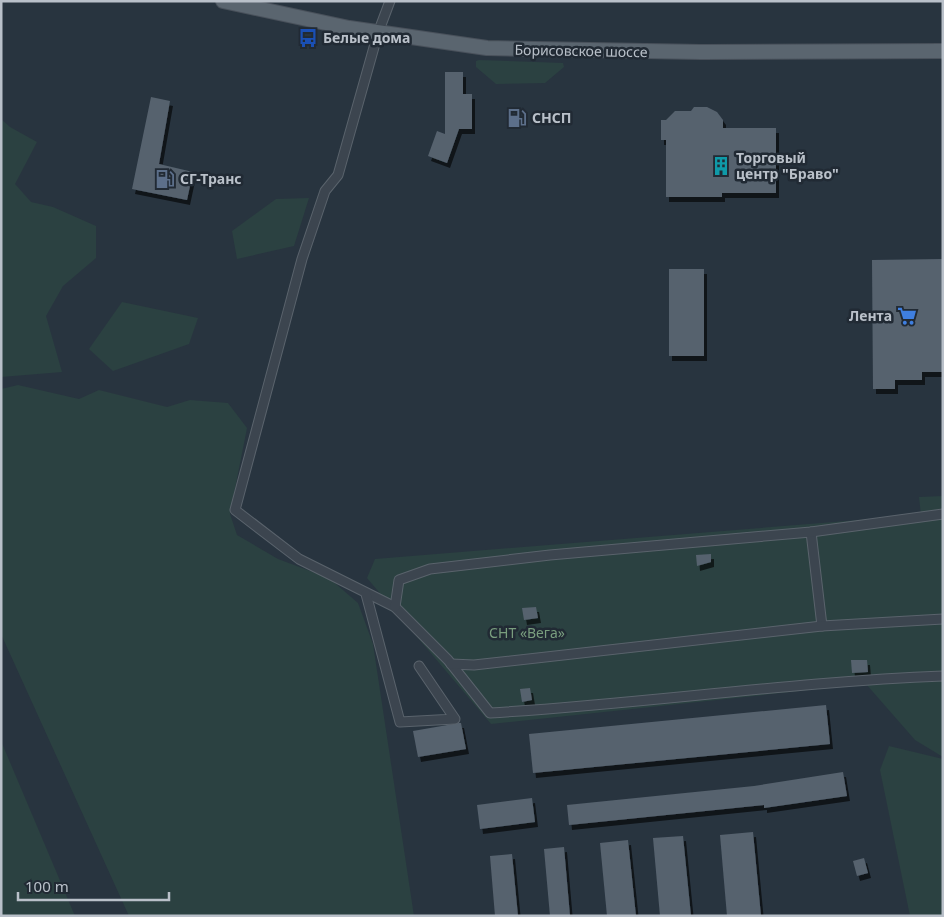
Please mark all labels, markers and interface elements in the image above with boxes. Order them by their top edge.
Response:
bus stop icon: Белые дома [297,27,319,49]
place label: Белые дома [323,28,410,47]
street label: Борисовское шоссе [514,40,648,61]
fuel station icon: СНСП [506,107,528,129]
place label: СНСП [532,108,572,127]
place label: Торговый центр "Браво" [736,148,839,183]
building icon: Торговый центр "Браво" [710,155,732,177]
fuel station icon: СГ-Транс [154,168,176,190]
place label: СГ-Транс [180,169,242,188]
supermarket icon: Лента [896,305,918,327]
place label: Лента [849,306,892,325]
park label: СНТ «Вега» [489,623,565,642]
scale bar [18,870,169,902]
text: 100 m [25,876,69,896]

